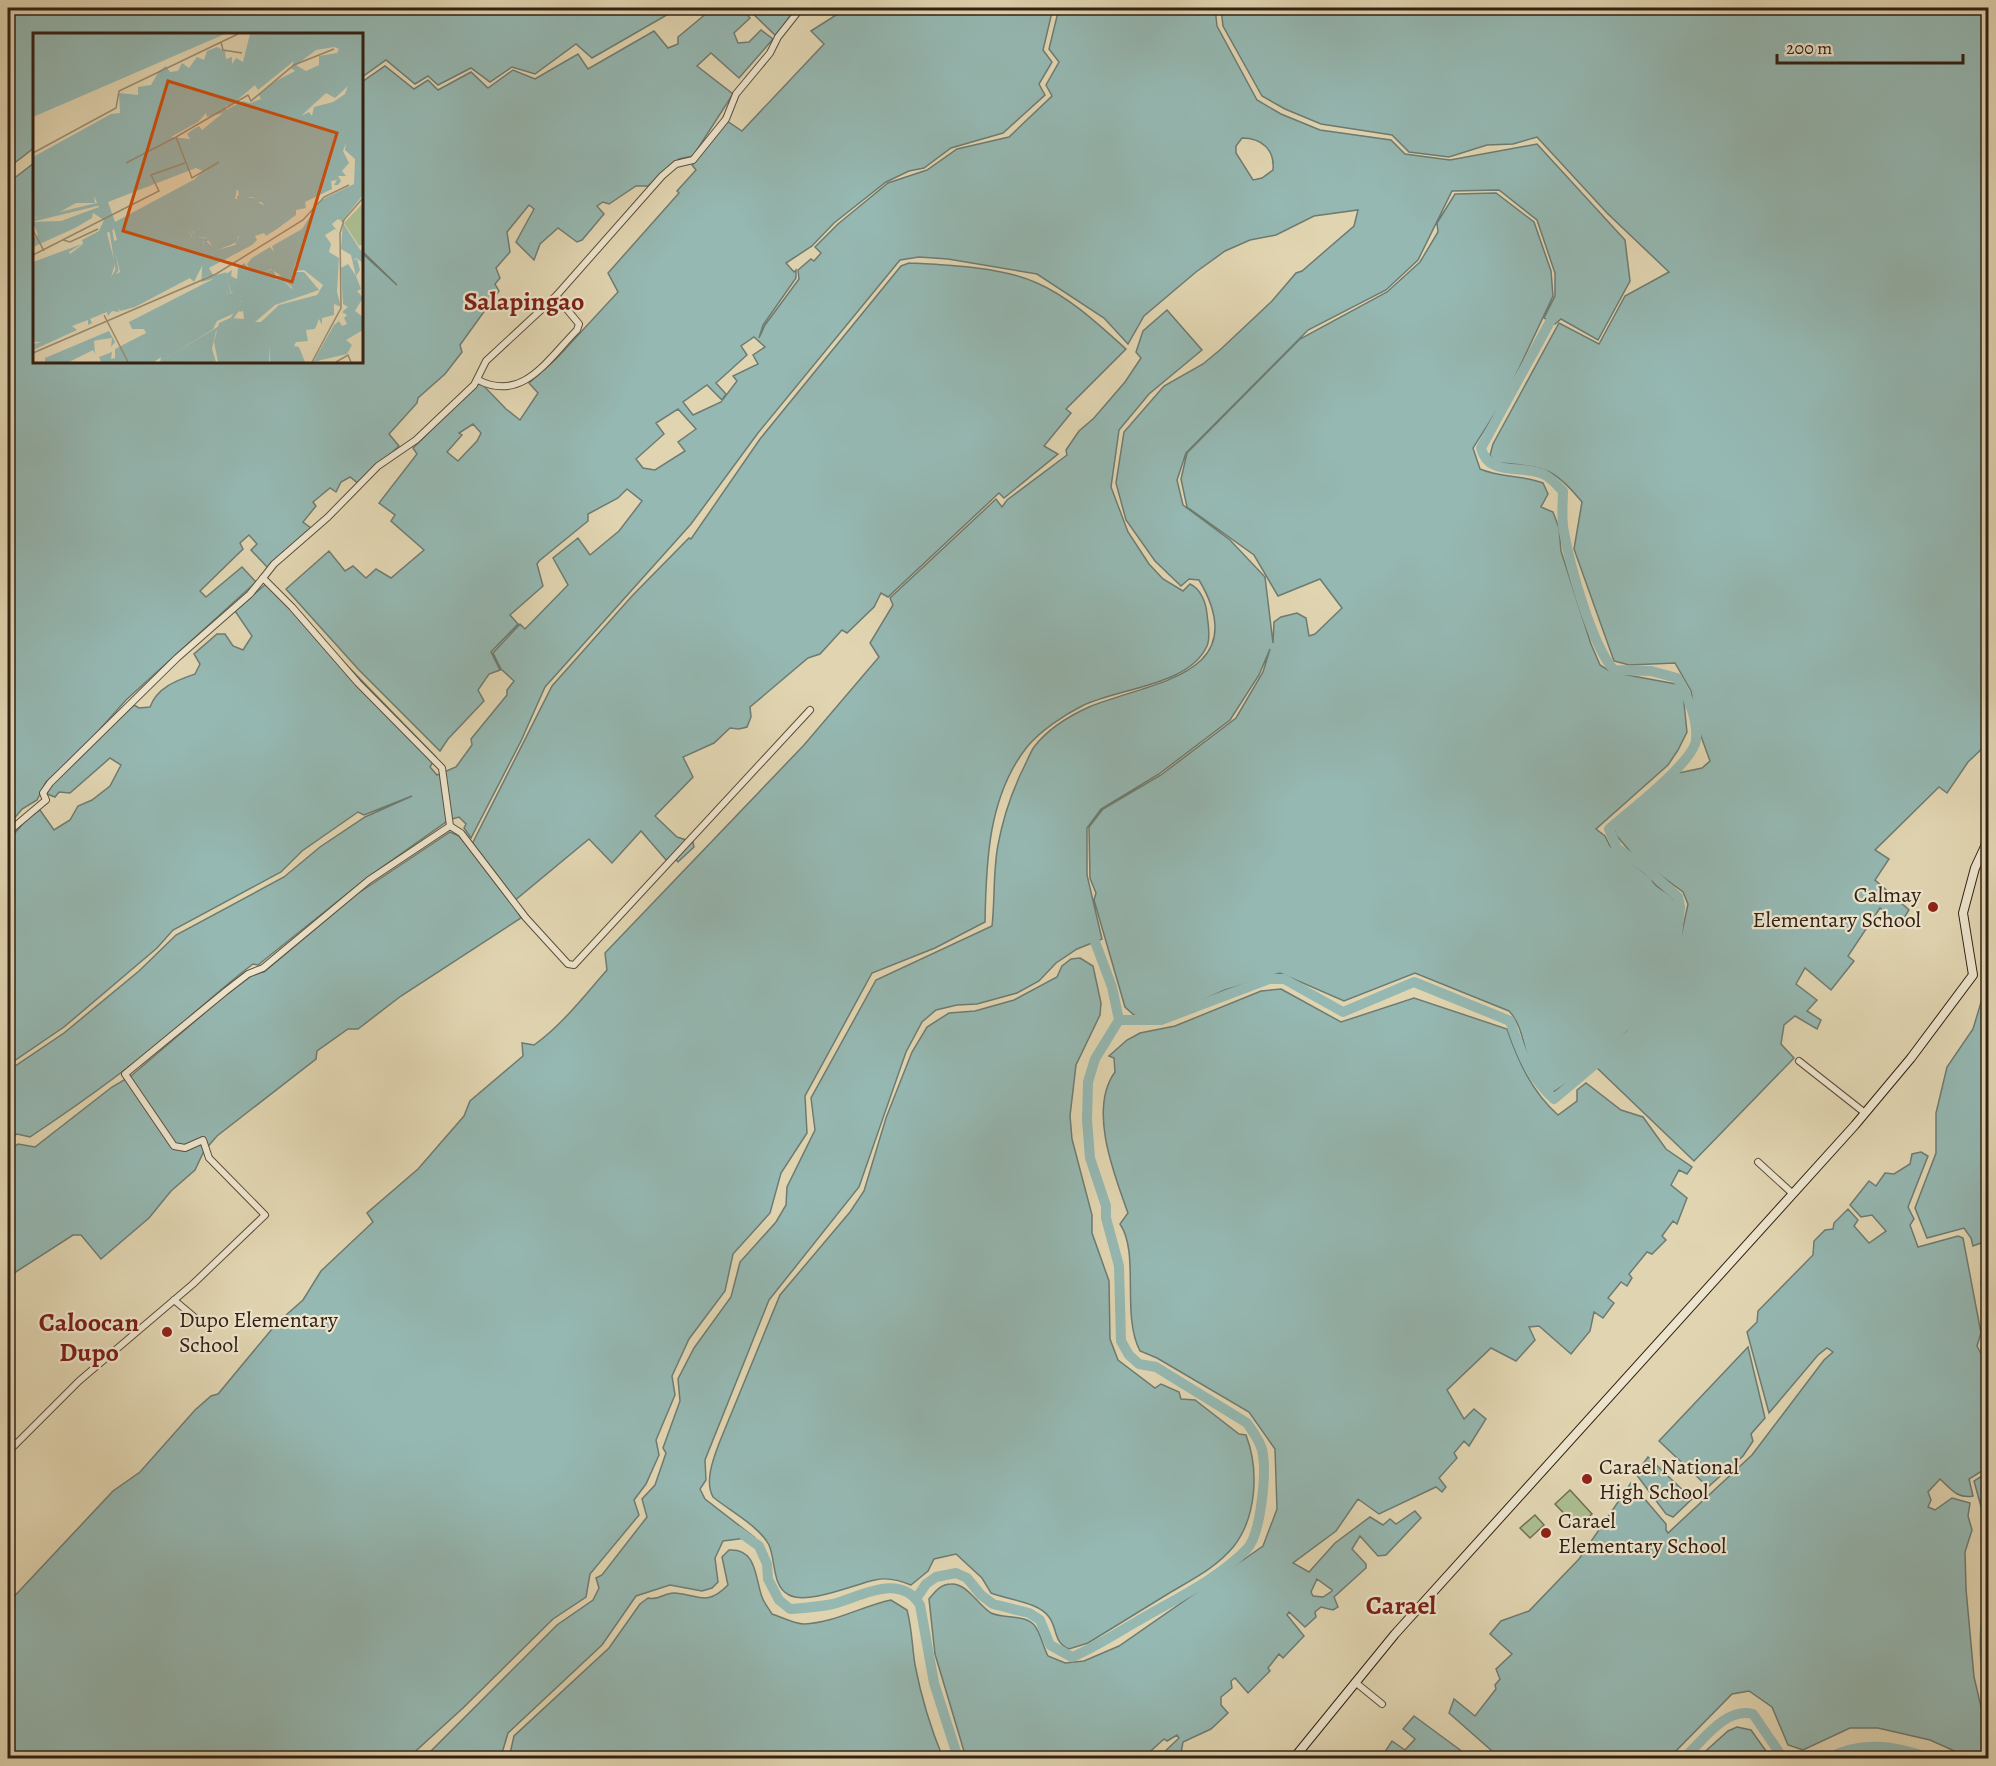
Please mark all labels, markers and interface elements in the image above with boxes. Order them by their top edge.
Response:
scale bar [1777,27,1963,65]
inset map [33,33,363,363]
text: 200 m [1786,36,1832,60]
district label: Salapingao [464,284,584,319]
place label: Calmay Elementary School [1753,880,1921,935]
marker: Calmay Elementary School [1926,900,1940,914]
district label: Caloocan Dupo [39,1305,140,1370]
place label: Dupo Elementary School [179,1305,338,1360]
marker: Dupo Elementary School [160,1325,174,1339]
place label: Carael National High School [1599,1452,1739,1507]
marker: Carael National High School [1580,1472,1594,1486]
place label: Carael Elementary School [1558,1506,1726,1561]
marker: Carael Elementary School [1539,1526,1553,1540]
district label: Carael [1366,1588,1436,1623]

